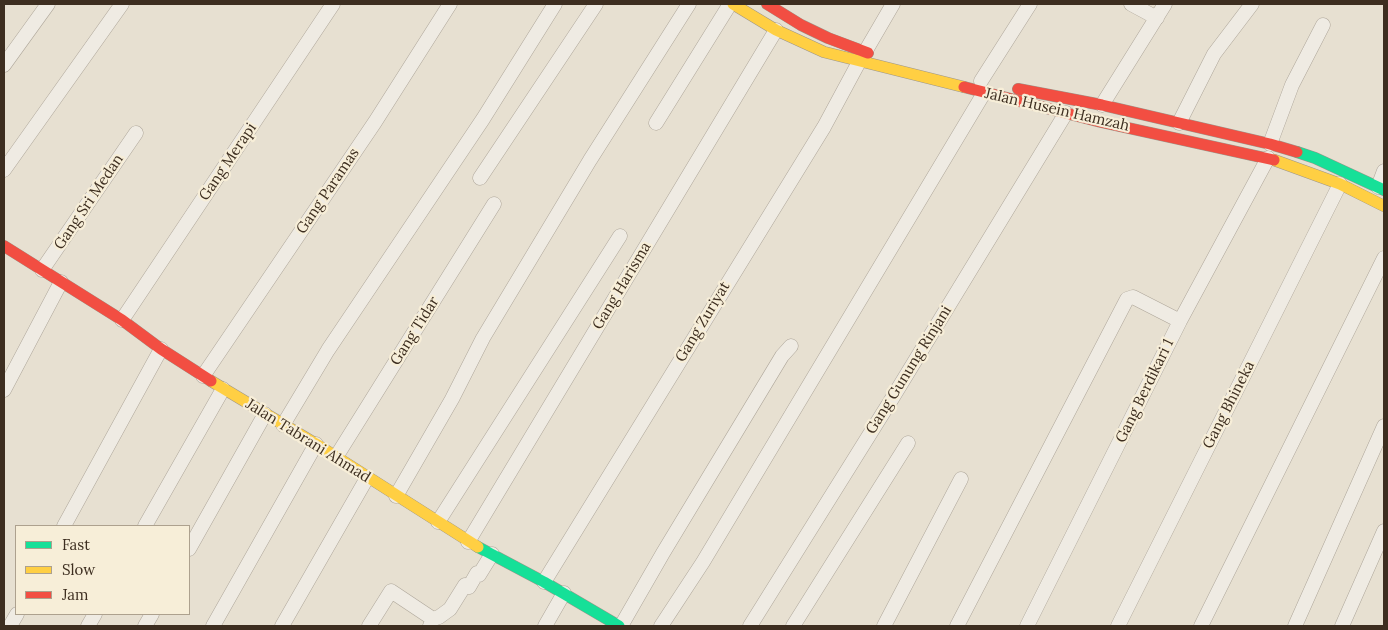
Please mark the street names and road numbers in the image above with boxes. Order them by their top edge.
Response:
street label: Jalan Husein Hamzah [983,85,1131,135]
street label: Gang Merapi [195,120,261,204]
street label: Gang Paramas [293,145,363,237]
street label: Gang Sri Medan [50,151,128,253]
street label: Gang Harisma [589,239,655,333]
street label: Gang Zuriyat [672,279,734,365]
street label: Gang Tidar [387,293,443,369]
street label: Gang Gunung Rinjani [862,303,956,437]
street label: Gang Berdikari 1 [1112,336,1178,446]
street label: Gang Bhineka [1199,358,1259,452]
street label: Jalan Tabrani Ahmad [242,395,374,487]

